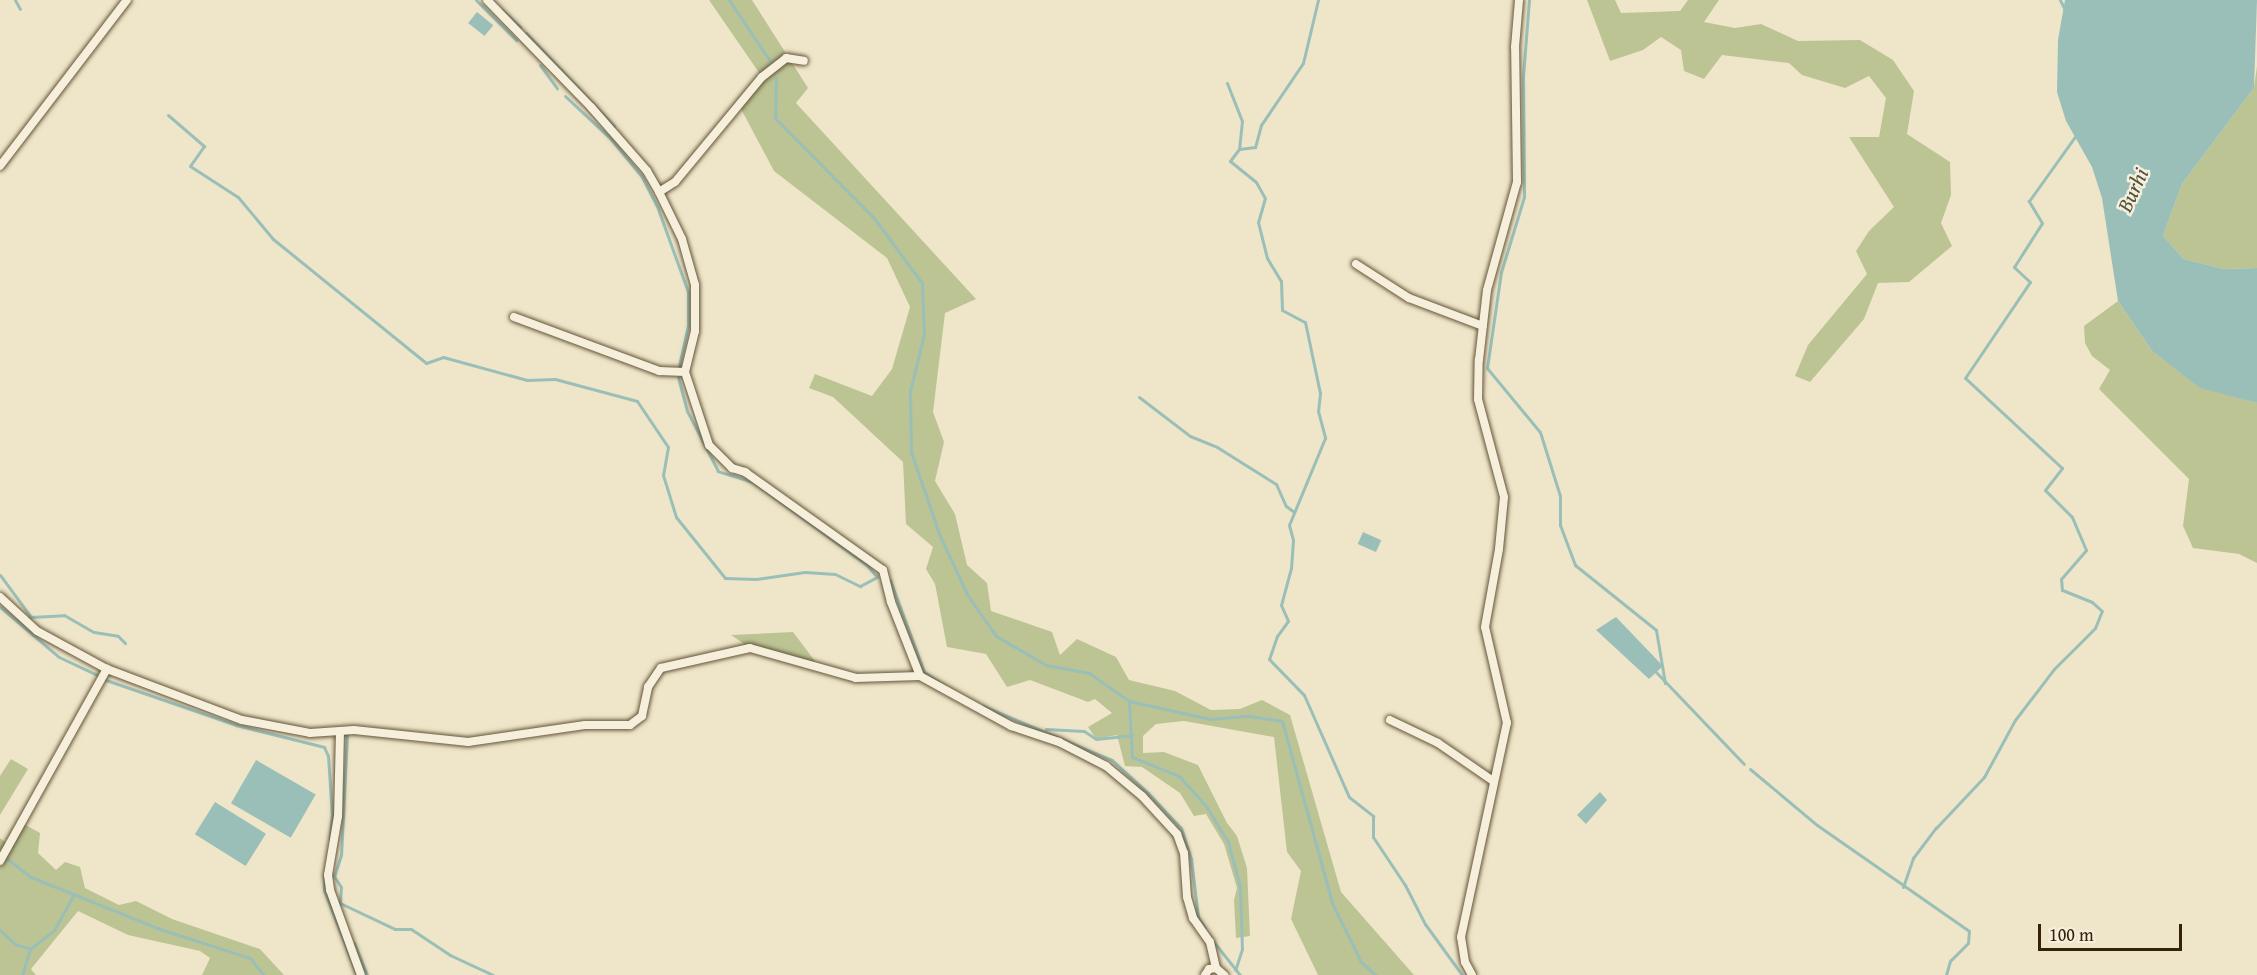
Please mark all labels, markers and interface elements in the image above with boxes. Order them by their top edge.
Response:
water label: Burhi [2112,164,2154,216]
scale bar [2041,912,2185,950]
text: 100 m [2049,921,2094,948]

